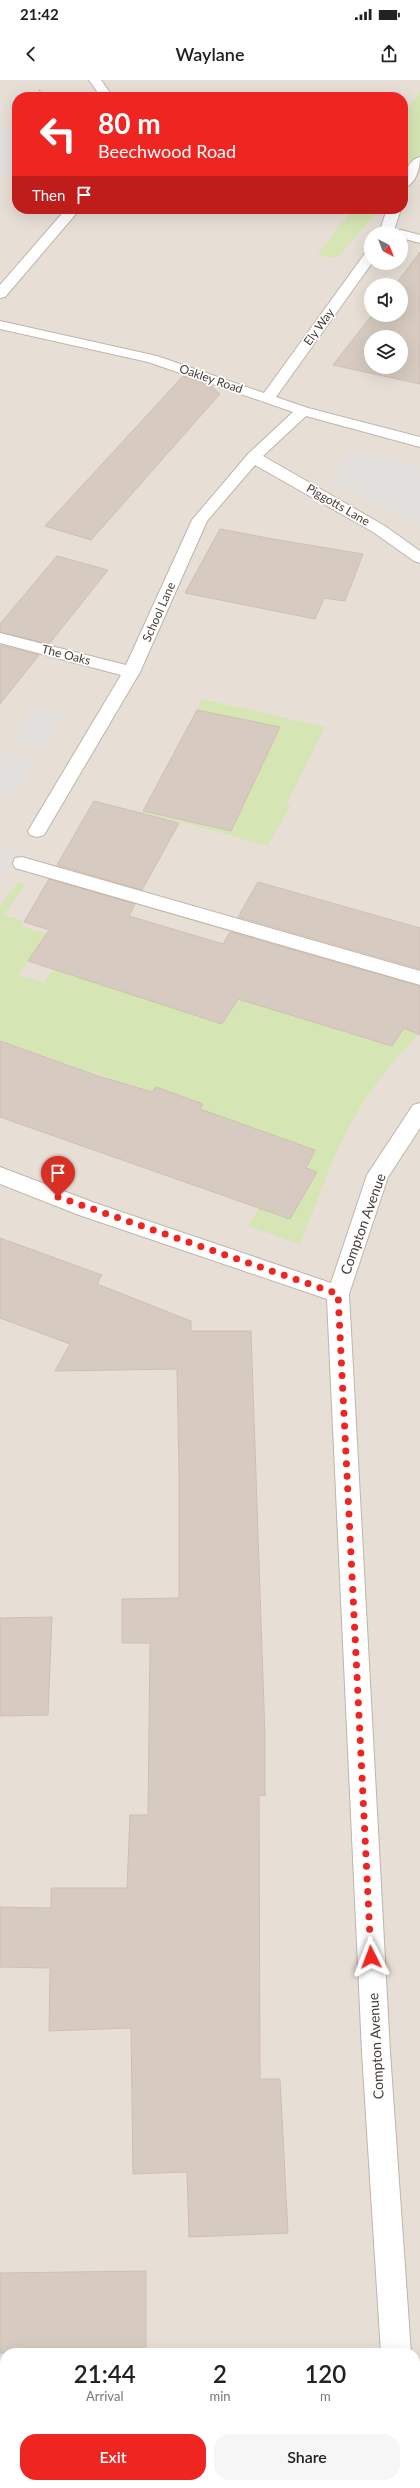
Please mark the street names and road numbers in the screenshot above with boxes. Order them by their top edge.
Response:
street label: Ely Way [300,305,338,348]
street label: Oakley Road [177,361,245,396]
street label: Piggotts Lane [304,480,373,529]
street label: School Lane [139,580,178,644]
street label: The Oaks [40,641,92,668]
street label: Compton Avenue [336,1171,389,1277]
street label: Compton Avenue [364,1992,387,2100]

